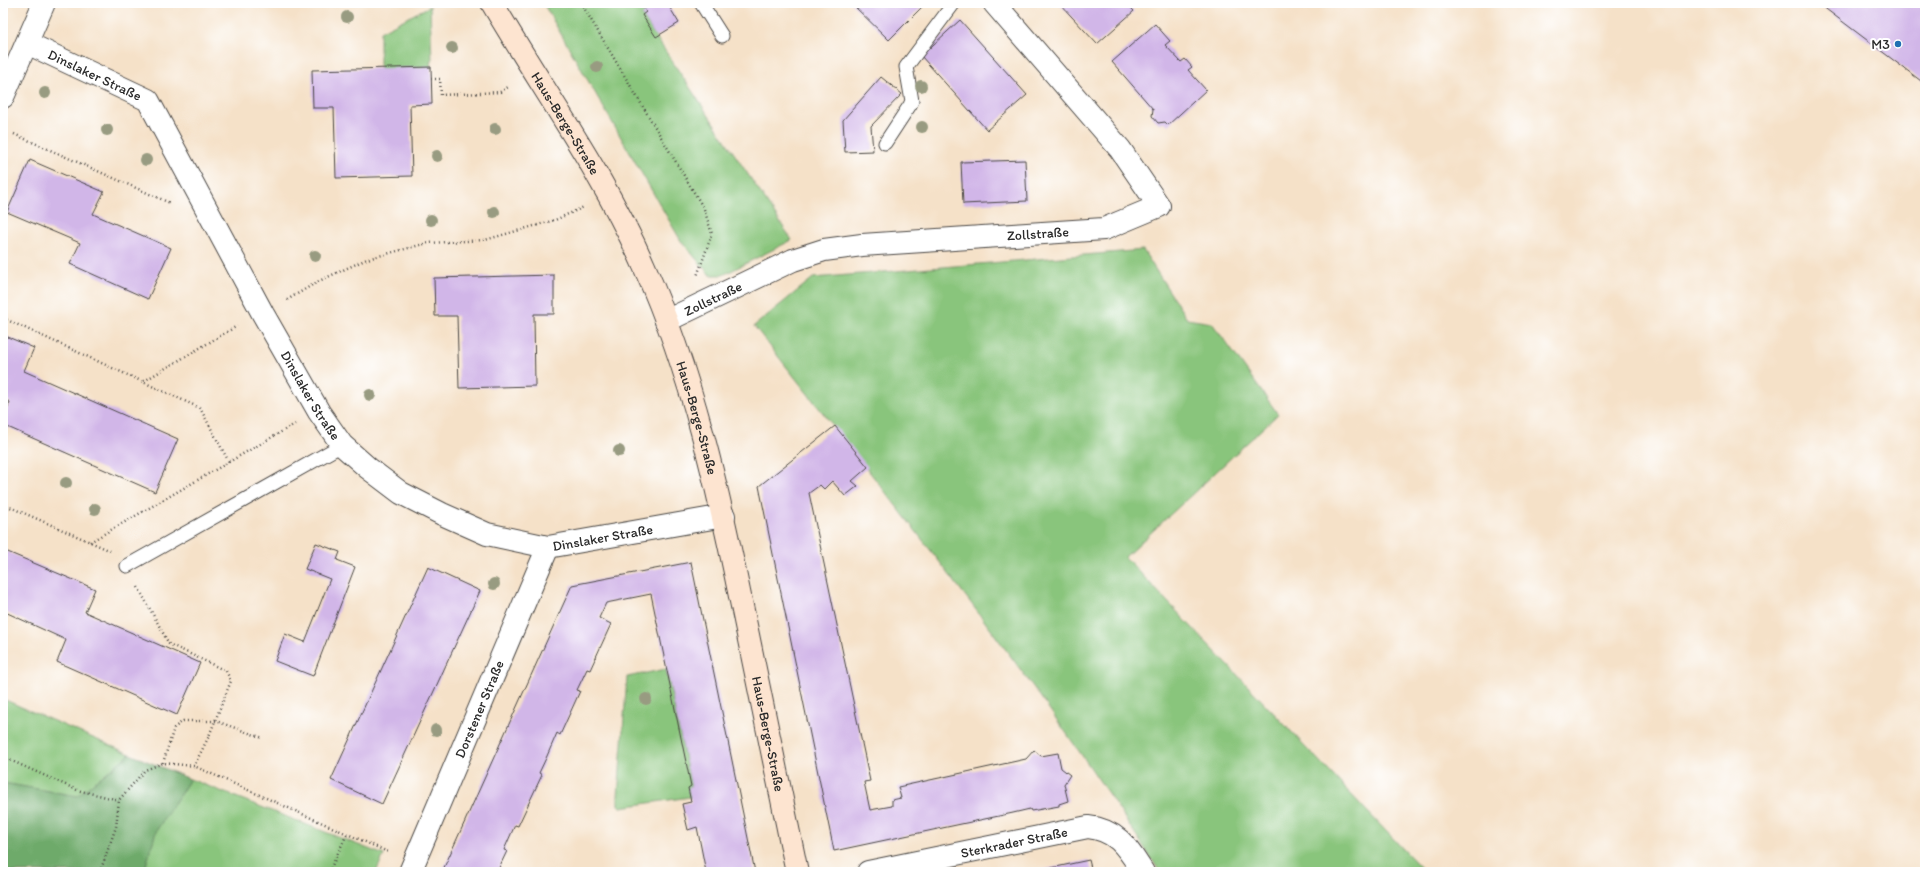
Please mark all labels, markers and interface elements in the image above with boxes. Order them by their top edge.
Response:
place label: M3 [1871,36,1890,53]
marker: M3 [1893,39,1903,49]
street label: Dinslaker Straße [45,46,145,105]
street label: Haus-Berge-Straße [527,69,603,178]
street label: Zollstraße [1006,223,1070,244]
street label: Zollstraße [681,278,745,320]
street label: Dinslaker Straße [277,348,344,444]
street label: Haus-Berge-Straße [672,359,721,477]
street label: Dinslaker Straße [551,521,654,555]
street label: Dorstener Straße [451,658,508,761]
street label: Haus-Berge-Straße [748,675,788,793]
street label: Sterkrader Straße [959,823,1069,862]

